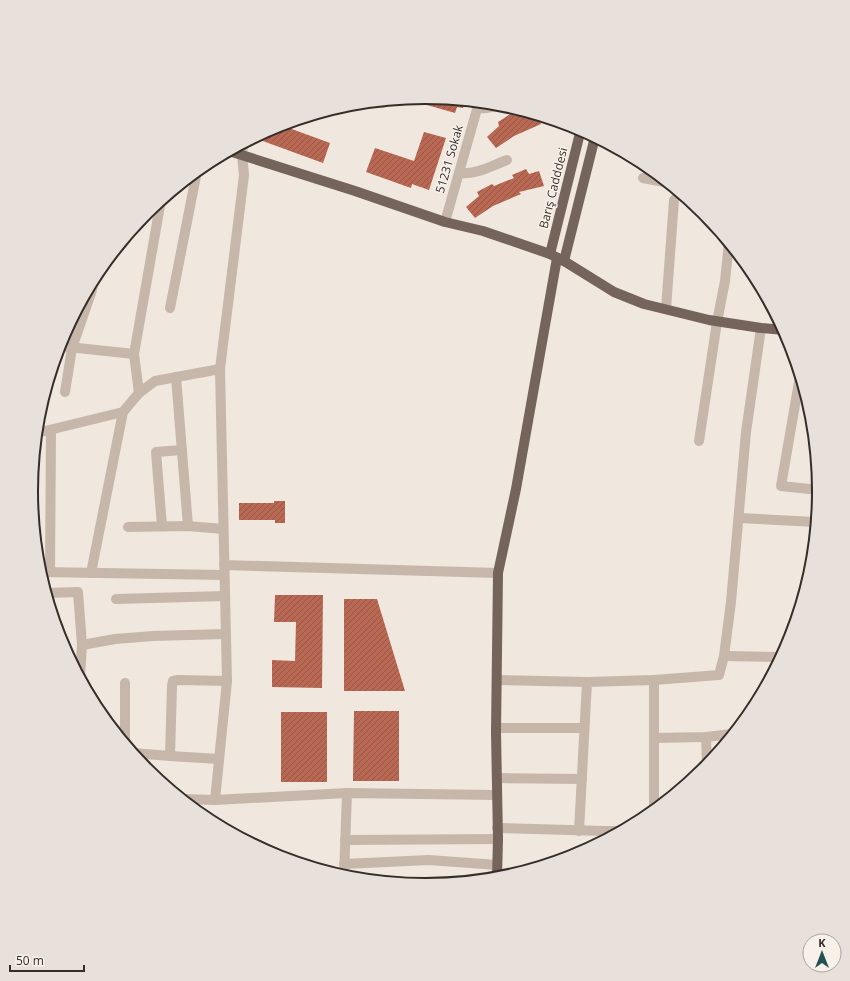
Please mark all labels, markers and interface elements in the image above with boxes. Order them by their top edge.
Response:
street label: 51231 Sokak [431,122,467,195]
street label: Barış Cadddesi [535,146,571,230]
north arrow [802,933,842,973]
text: K [818,935,826,950]
scale bar [10,947,84,973]
text: 50 m [16,952,44,969]

